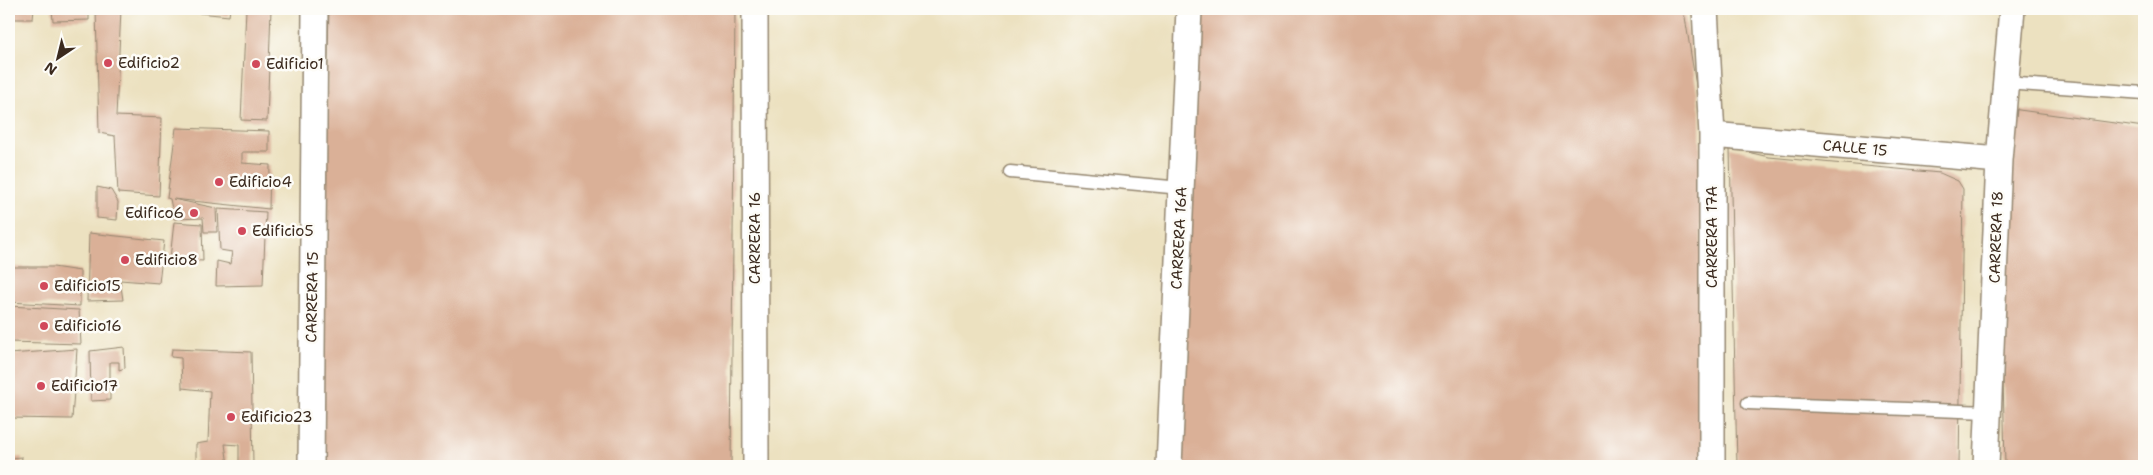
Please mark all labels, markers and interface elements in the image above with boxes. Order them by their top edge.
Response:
north arrow [32,32,82,82]
place label: Edificio2 [118,53,180,73]
place label: Edificio1 [266,54,324,74]
marker: Edificio2 [102,57,114,69]
text: N [41,58,60,79]
marker: Edificio1 [250,58,262,70]
street label: CALLE 15 [1822,135,1888,161]
place label: Edificio4 [229,172,292,192]
marker: Edificio4 [213,176,225,188]
street label: CARRERA 16A [1166,186,1192,290]
street label: CARRERA 17A [1702,186,1722,288]
street label: CARRERA 18 [1984,190,2008,284]
street label: CARRERA 16 [745,192,765,284]
place label: Edifico6 [125,203,184,223]
marker: Edifico6 [188,207,200,219]
place label: Edificio5 [252,221,314,241]
marker: Edificio5 [236,225,248,237]
place label: Edificio8 [135,250,198,270]
street label: CARRERA 15 [301,251,323,343]
marker: Edificio8 [119,254,131,266]
place label: Edificio15 [54,276,121,296]
marker: Edificio15 [38,280,50,292]
place label: Edificio16 [54,316,122,336]
marker: Edificio16 [38,320,50,332]
place label: Edificio17 [51,376,118,396]
marker: Edificio17 [35,380,47,392]
place label: Edificio23 [241,407,313,427]
marker: Edificio23 [225,411,237,423]

